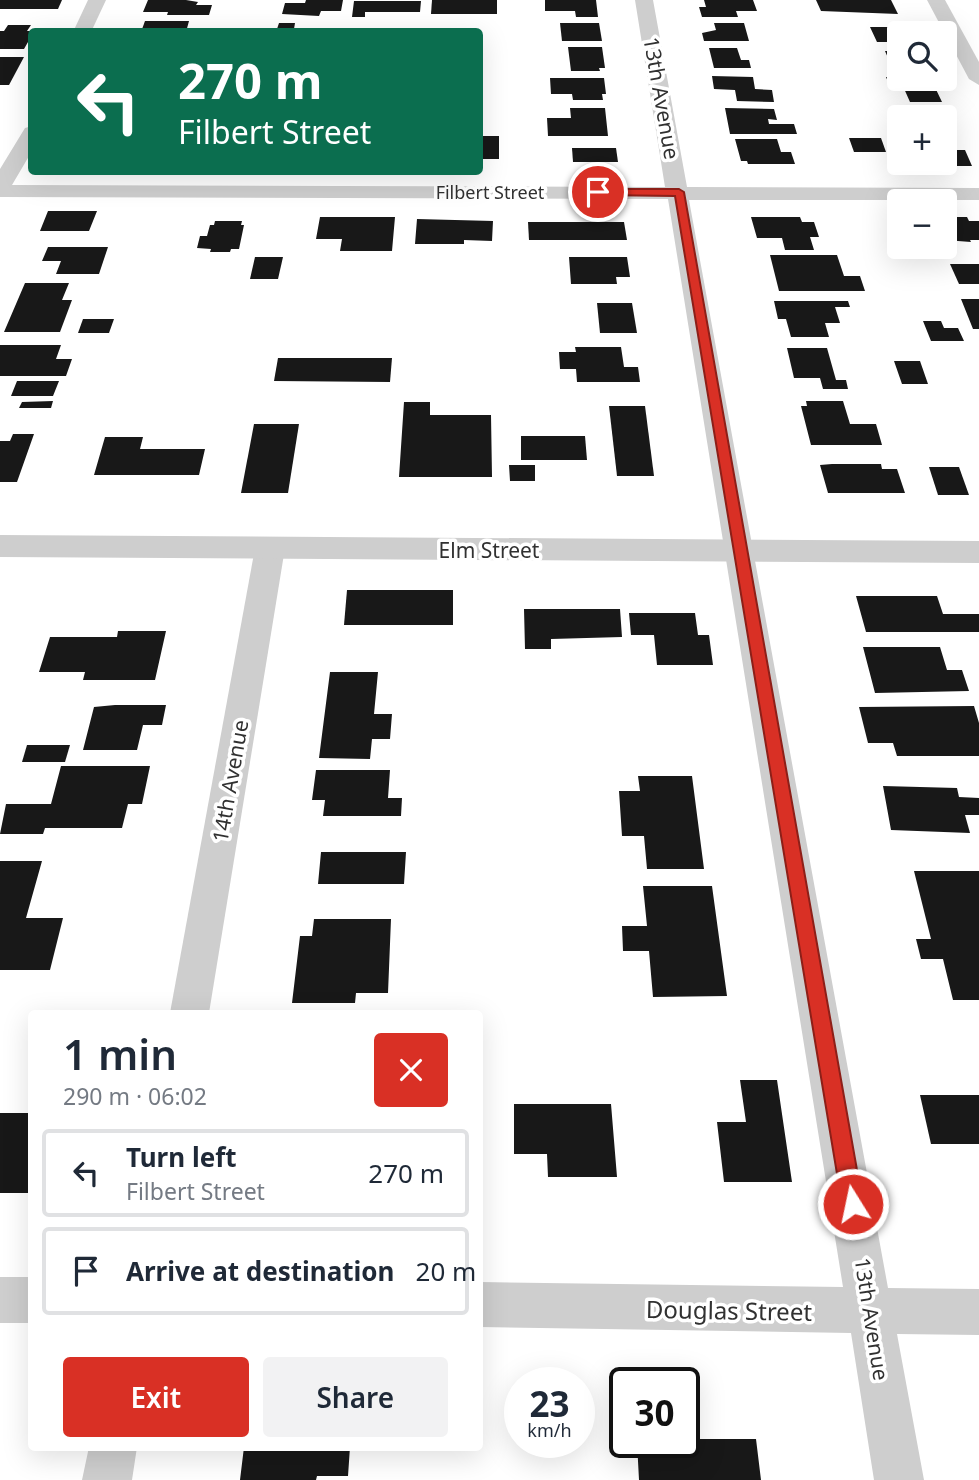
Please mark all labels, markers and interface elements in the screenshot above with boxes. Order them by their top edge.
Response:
map controls [887,21,957,259]
button: search [887,21,957,91]
street label: 13th Avenue [637,35,687,161]
text: 270 m [178,47,323,113]
icon: left [63,56,154,147]
button: + [887,105,957,175]
text: Filbert Street [178,110,371,153]
pin [568,162,628,222]
icon: arrive [579,173,617,211]
street label: Filbert Street [436,180,545,204]
button: − [887,189,957,259]
street label: Elm Street [439,536,540,564]
street label: 14th Avenue [205,718,255,844]
text: 1 min [63,1025,177,1082]
button: close [374,1033,448,1107]
text: 290 m · 06:02 [63,1080,207,1112]
text: Turn left [126,1139,237,1175]
icon: left [67,1154,105,1192]
text: 270 m [368,1155,444,1191]
position arrow [816,1167,890,1241]
text: Filbert Street [126,1175,265,1207]
icon: arrive [67,1252,105,1290]
text: Arrive at destination [126,1253,395,1289]
text: 20 m [416,1253,476,1289]
street label: 13th Avenue [848,1256,896,1382]
street label: Douglas Street [646,1292,813,1328]
button: Exit [63,1357,249,1437]
button: Share [263,1357,448,1437]
speed limit sign: 30 [609,1367,700,1458]
text: 23 [529,1380,570,1427]
text: km/h [527,1418,572,1442]

